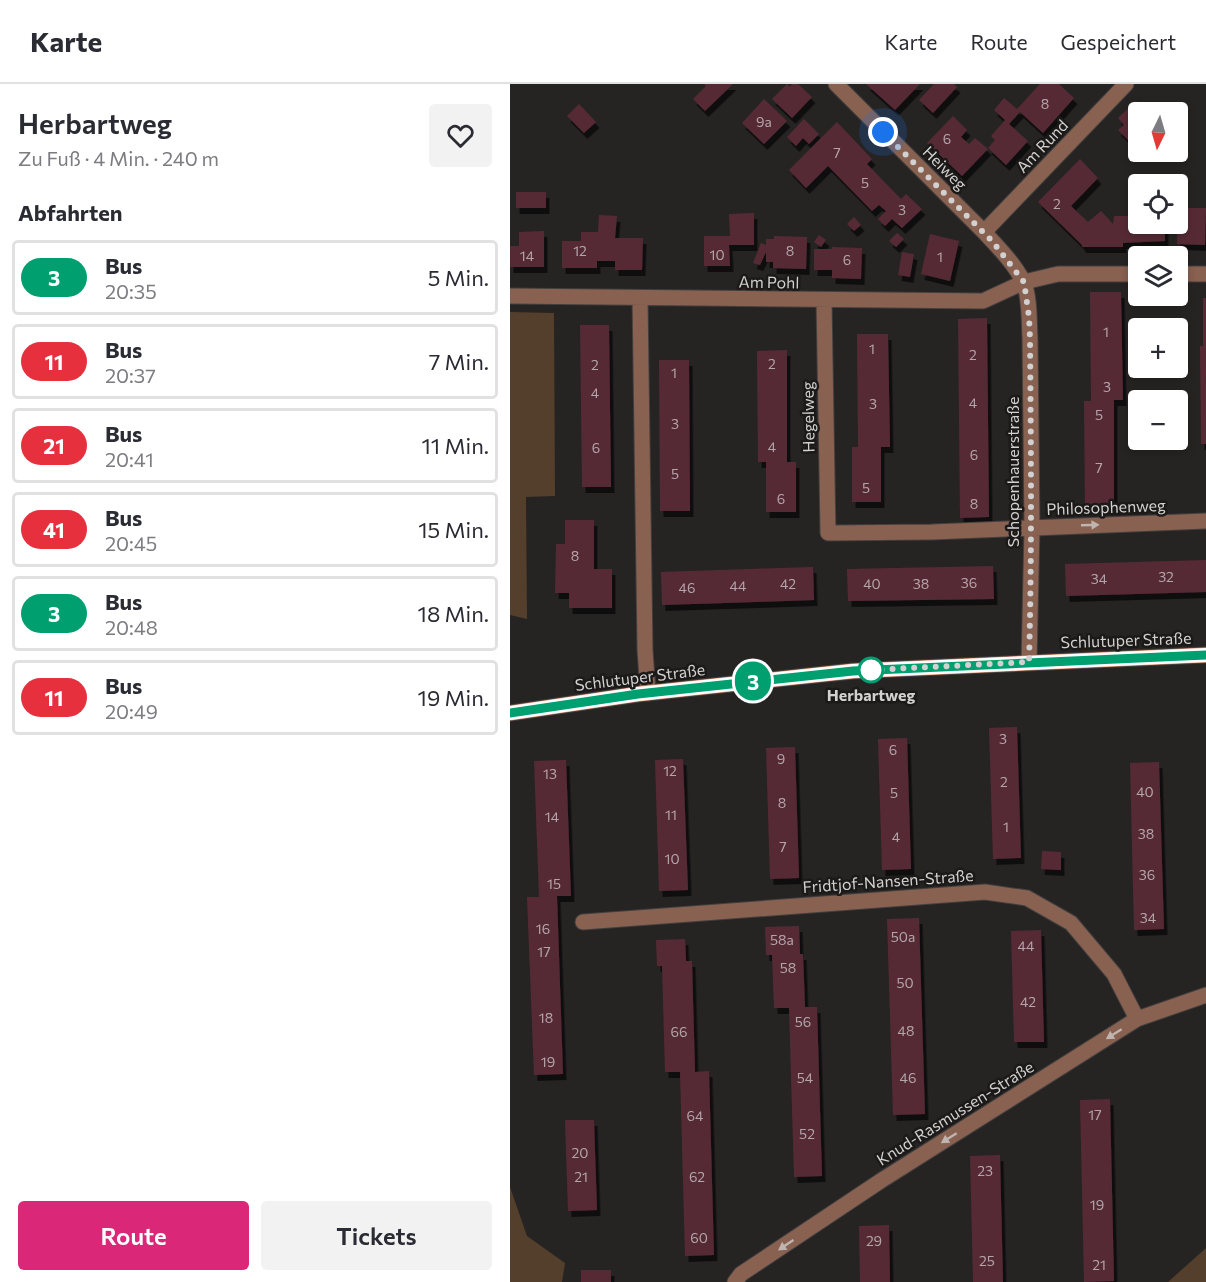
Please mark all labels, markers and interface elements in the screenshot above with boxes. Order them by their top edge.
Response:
text: Karte [30,24,102,58]
text: Karte [884,29,937,54]
text: Route [970,29,1028,54]
text: Gespeichert [1061,29,1176,54]
house number: 8 [1041,95,1049,112]
north arrow [1128,102,1188,162]
map controls [1128,102,1188,450]
button: heart [429,104,492,167]
text: Herbartweg [18,106,172,140]
house number: 9a [756,113,772,130]
street label: Am Rund [1012,115,1071,176]
your location [868,117,898,147]
house number: 6 [943,130,951,147]
street label: Heiweg [919,142,971,194]
house number: 7 [833,144,841,161]
text: Zu Fuß · 4 Min. · 240 m [18,146,219,170]
house number: 5 [861,174,869,191]
button: locate [1128,174,1188,234]
house number: 2 [1053,195,1061,212]
text: Abfahrten [18,199,122,226]
house number: 3 [898,201,906,218]
house number: 12 [573,242,587,259]
house number: 8 [786,242,794,259]
house number: 10 [709,246,725,263]
button: layers [1128,246,1188,306]
house number: 14 [520,247,535,264]
house number: 1 [937,248,943,265]
house number: 6 [843,251,851,268]
text: Bus [105,252,142,279]
text: 5 Min. [428,264,489,291]
text: 3 [48,265,60,290]
street label: Am Pohl [739,271,799,292]
text: 20:35 [105,279,157,303]
button: + [1128,318,1188,378]
house number: 1 [1103,323,1109,340]
text: Bus [105,336,142,363]
house number: 1 [869,340,875,357]
house number: 2 [969,346,977,363]
text: 7 Min. [429,348,489,375]
text: 11 [44,349,64,374]
house number: 2 [768,355,776,372]
house number: 2 [591,356,599,373]
text: 20:37 [105,363,156,387]
house number: 1 [671,364,677,381]
house number: 3 [1103,378,1111,395]
street label: Hegelweg [797,381,818,453]
house number: 4 [591,384,600,401]
button: − [1128,390,1188,450]
house number: 4 [969,394,978,411]
house number: 3 [869,395,877,412]
street label: Schopenhauerstraße [1003,397,1022,547]
house number: 5 [1095,406,1103,423]
house number: 3 [671,415,679,432]
text: Bus [105,420,142,447]
text: 11 Min. [421,432,489,459]
text: 21 [43,433,65,458]
house number: 4 [768,438,777,455]
house number: 6 [592,439,600,456]
house number: 6 [970,446,978,463]
text: 20:41 [105,447,154,471]
house number: 7 [1095,459,1103,476]
house number: 5 [671,465,679,482]
house number: 5 [862,479,870,496]
house number: 6 [777,490,785,507]
house number: 8 [970,495,978,512]
street label: Philosophenweg [1046,495,1166,518]
text: Bus [105,504,142,531]
text: 15 Min. [418,516,489,543]
text: 41 [43,517,65,542]
one-way arrow [1081,521,1100,530]
text: 20:45 [105,531,157,555]
house number: 8 [571,547,579,564]
house number: 32 [1158,568,1174,585]
house number: 34 [1091,570,1108,587]
house number: 36 [961,574,977,591]
house number: 42 [780,575,796,592]
house number: 40 [863,575,881,592]
house number: 38 [913,575,929,592]
house number: 44 [730,577,747,594]
house number: 46 [679,579,695,596]
text: Bus [105,588,142,615]
text: 18 Min. [418,600,489,627]
text: 3 [48,601,60,626]
text: 20:48 [105,615,158,639]
street label: Schlutuper Straße [1060,628,1192,651]
marker: Herbartweg [858,657,884,683]
street label: Schlutuper Straße [574,659,706,694]
line badge: 3 [734,662,772,700]
text: 3 [747,669,759,694]
text: Bus [105,672,142,699]
text: 19 Min. [418,684,489,711]
text: 11 [44,685,64,710]
place label: Herbartweg [827,685,915,704]
text: 20:49 [105,699,158,723]
house number: 3 [999,730,1007,747]
house number: 6 [889,741,897,758]
house number: 9 [777,750,785,767]
house number: 12 [663,762,677,779]
house number: 13 [543,765,557,782]
house number: 2 [1000,773,1008,790]
house number: 40 [1136,783,1154,800]
house number: 5 [890,784,898,801]
house number: 8 [778,794,786,811]
house number: 11 [665,806,677,823]
house number: 14 [545,808,560,825]
house number: 1 [1003,818,1009,835]
house number: 38 [1138,825,1154,842]
house number: 4 [892,828,901,845]
house number: 7 [779,838,787,855]
house number: 10 [664,850,680,867]
street label: Fridtjof-Nansen-Straße [802,865,974,896]
house number: 36 [1139,866,1155,883]
house number: 15 [547,875,561,892]
house number: 34 [1140,909,1157,926]
house number: 16 [536,920,550,937]
house number: 50a [891,928,915,945]
house number: 58a [770,931,794,948]
house number: 44 [1018,937,1035,954]
house number: 17 [537,943,551,960]
house number: 58 [780,959,796,976]
house number: 50 [896,974,914,991]
house number: 42 [1020,993,1036,1010]
house number: 18 [539,1009,553,1026]
house number: 56 [795,1013,811,1030]
house number: 48 [898,1022,914,1039]
house number: 66 [671,1023,688,1040]
one-way arrow [1106,1028,1122,1039]
house number: 19 [541,1053,555,1070]
street label: Knud-Rasmussen-Straße [873,1056,1037,1169]
house number: 54 [797,1069,814,1086]
house number: 46 [900,1069,916,1086]
house number: 17 [1088,1106,1102,1123]
house number: 64 [687,1107,704,1124]
house number: 52 [799,1125,815,1142]
one-way arrow [941,1132,957,1143]
house number: 20 [572,1144,588,1161]
house number: 23 [977,1162,993,1179]
house number: 21 [574,1168,588,1185]
house number: 62 [689,1168,705,1185]
house number: 19 [1090,1196,1104,1213]
button: Route [18,1201,249,1270]
button: Tickets [261,1201,492,1270]
house number: 60 [690,1229,708,1246]
house number: 29 [866,1232,882,1249]
one-way arrow [778,1239,794,1250]
house number: 25 [979,1252,995,1269]
house number: 21 [1092,1256,1106,1273]

